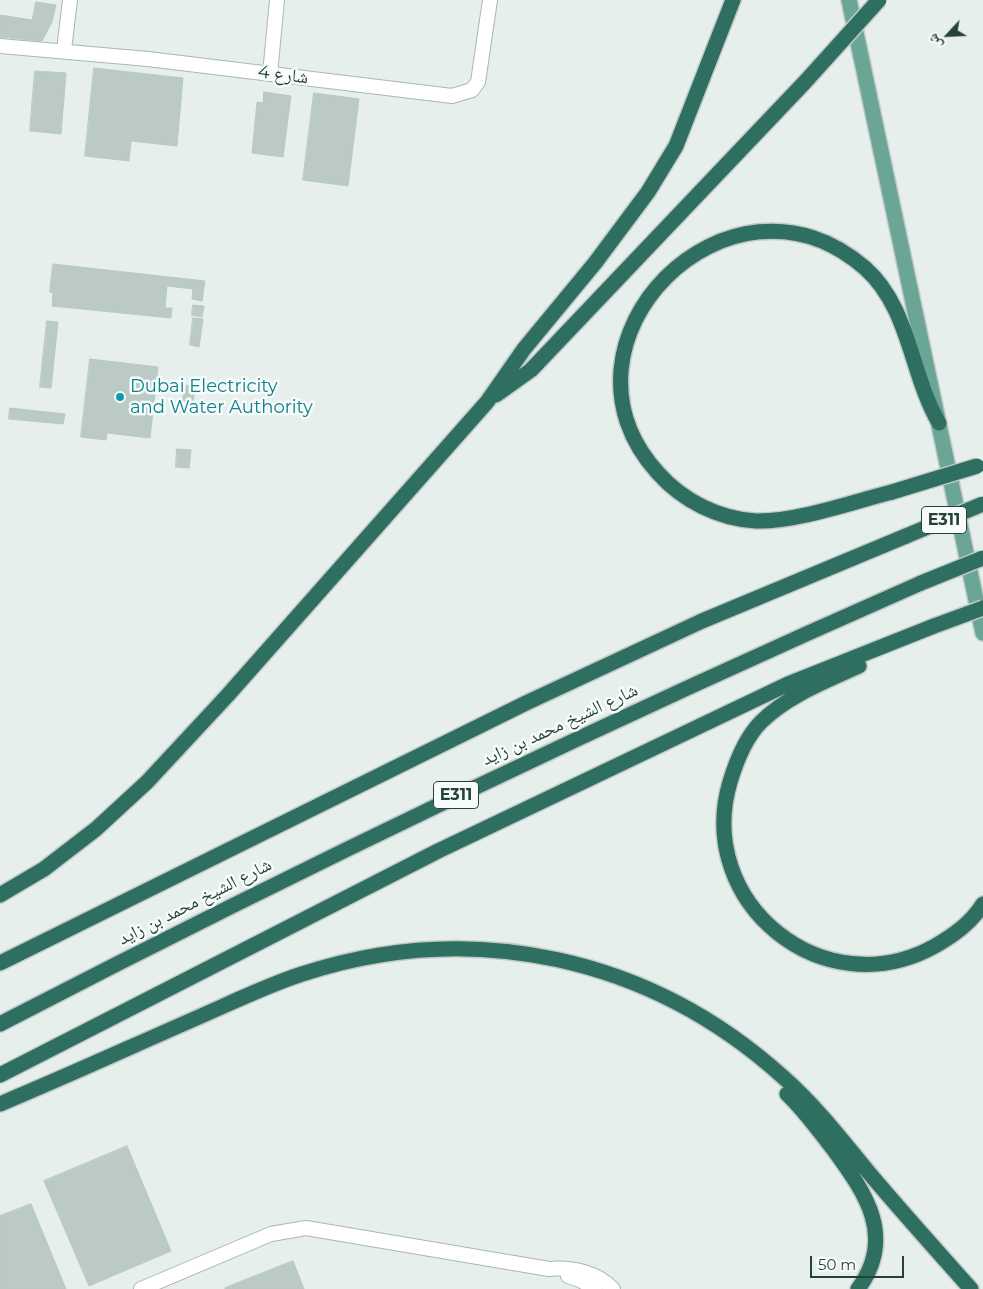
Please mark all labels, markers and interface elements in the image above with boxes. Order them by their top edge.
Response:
north arrow [923,10,973,60]
text: ش [923,31,946,52]
street label: شارع 4 [256,61,310,89]
place label: Dubai Electricity and Water Authority [130,376,313,418]
marker: Dubai Electricity and Water Authority [114,391,126,403]
road number: E311 [922,506,966,534]
street label: شارع الشيخ محمد بن زايد [479,679,641,771]
road number: E311 [434,782,478,808]
street label: شارع الشيخ محمد بن زايد [115,854,275,950]
scale bar [813,1246,907,1278]
text: 50 m [818,1255,856,1274]

